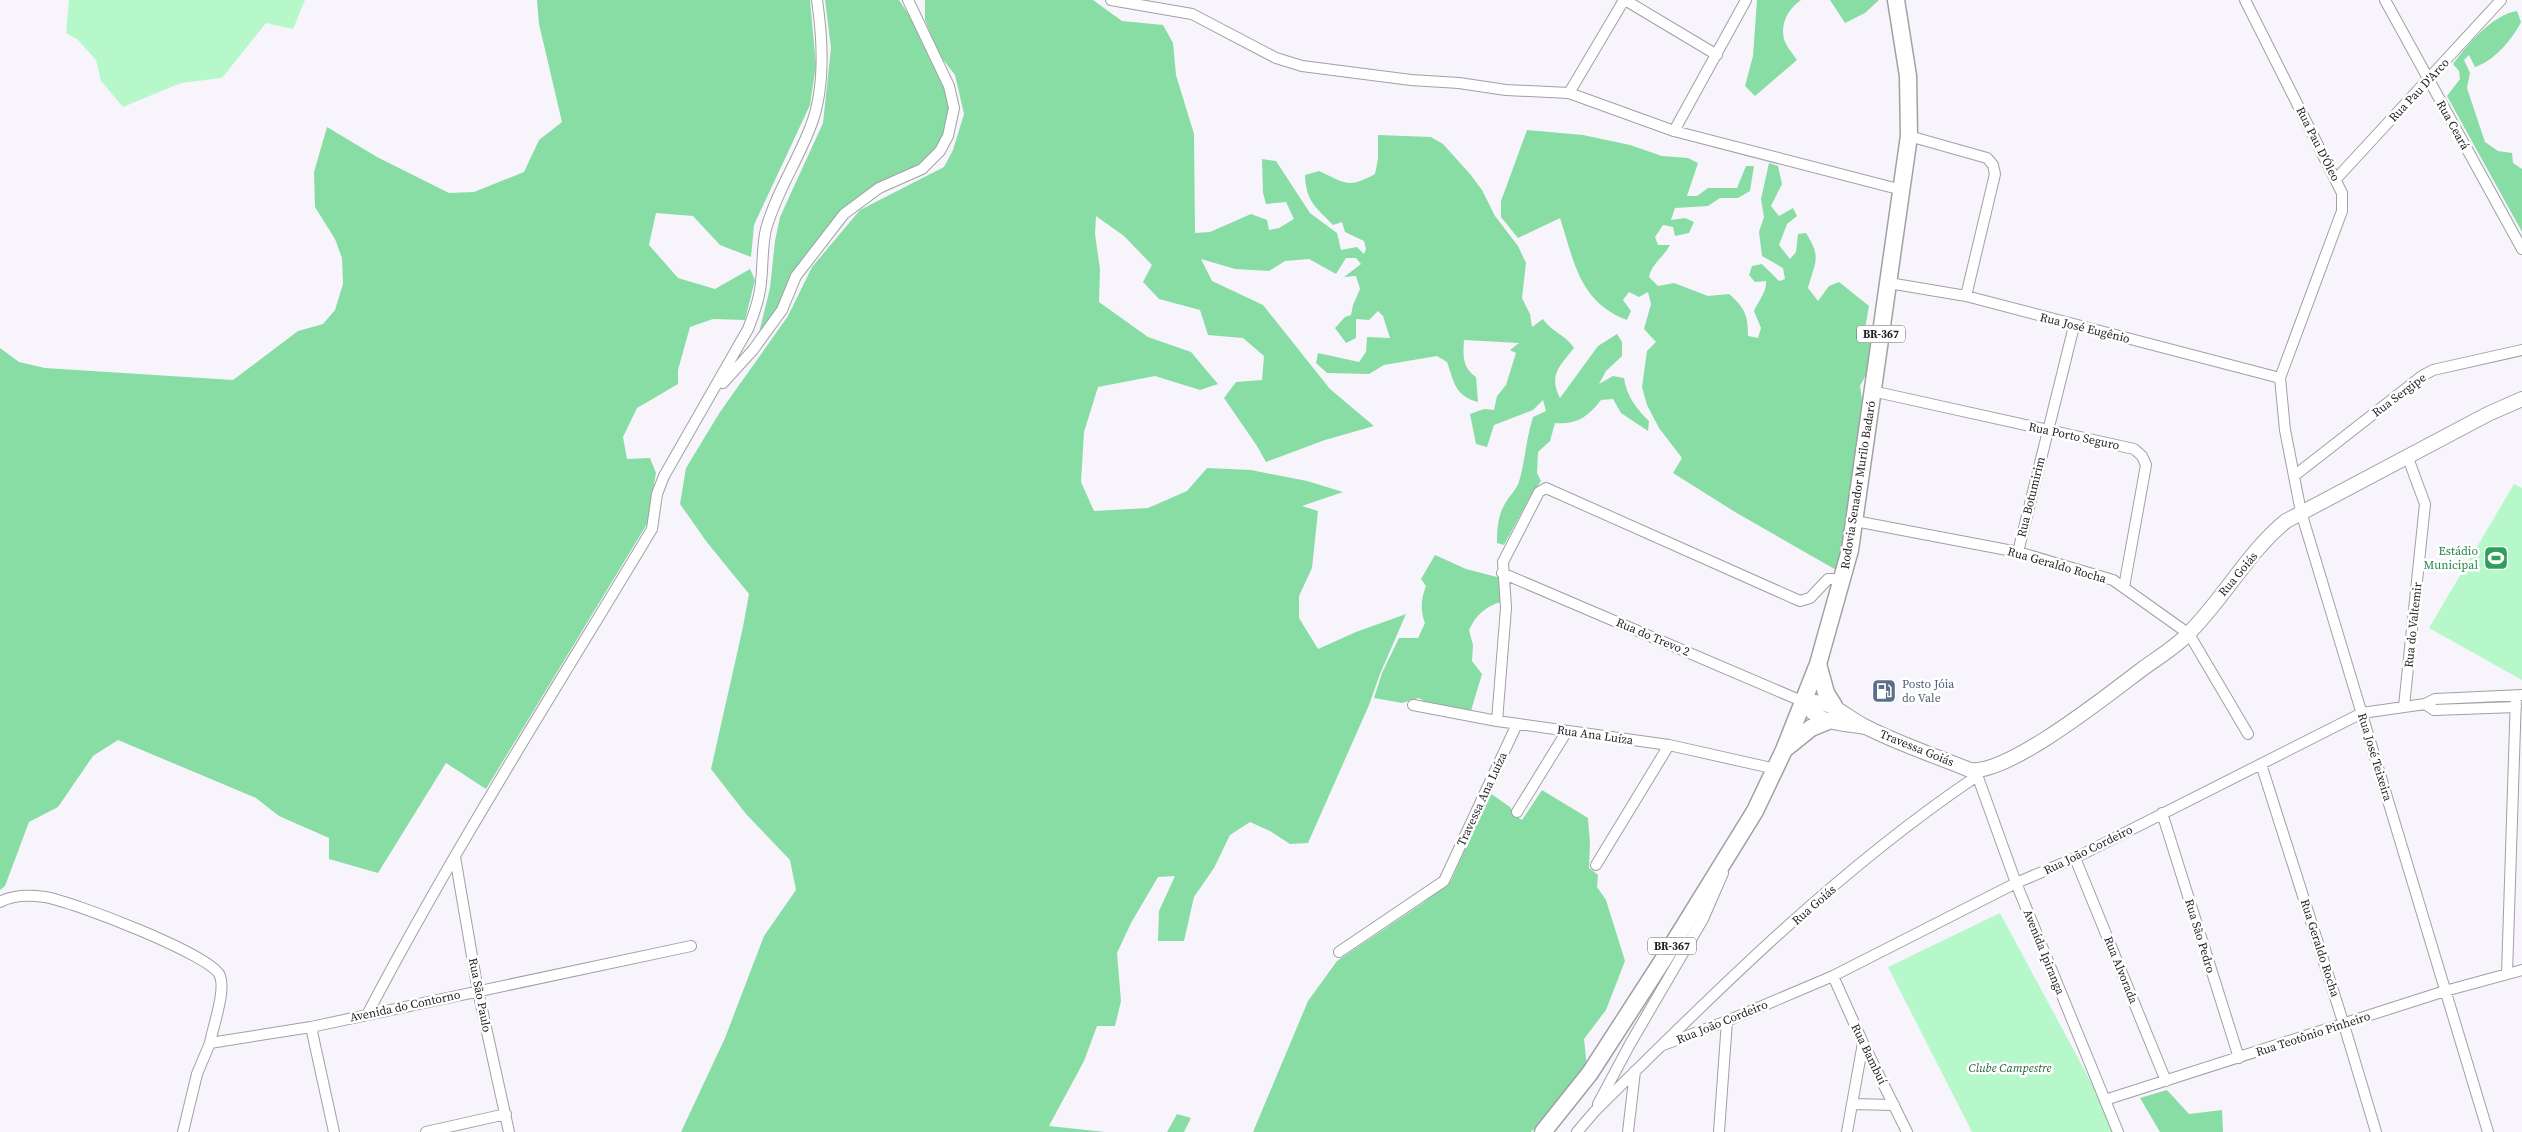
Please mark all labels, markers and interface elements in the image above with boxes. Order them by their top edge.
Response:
street label: Rua Pau D'Arco [2385,54,2453,125]
street label: Rua Ceará [2433,97,2474,153]
street label: Rua Pau D'Óleo [2292,104,2344,184]
street label: Rua José Eugênio [2038,309,2132,347]
road number: BR-367 [1857,326,1905,342]
street label: Rua Sergipe [2369,369,2429,421]
street label: Rodovia Senador Murilo Badaró [1837,399,1879,570]
street label: Rua Porto Seguro [2027,419,2121,454]
street label: Rua Botumirim [2013,455,2049,539]
street label: Rua Geraldo Rocha [2006,543,2109,587]
place label: Estádio Municipal [2424,543,2478,573]
sports icon: Estádio Municipal [2483,545,2509,571]
street label: Rua Goiás [2215,548,2261,600]
street label: Rua do Valtemir [2401,582,2425,668]
street label: Rua do Trevo 2 [1614,614,1692,660]
place label: Posto Jóia do Vale [1902,676,1955,706]
fuel station icon: Posto Jóia do Vale [1871,678,1897,704]
street label: Rua José Teixeira [2354,711,2396,804]
street label: Rua Ana Luíza [1556,722,1635,748]
street label: Travessa Goiás [1878,726,1956,770]
street label: Travessa Ana Luíza [1453,749,1511,849]
street label: Rua João Cordeiro [2041,821,2135,878]
street label: Rua Goiás [1789,881,1839,929]
street label: Rua São Pedro [2181,897,2219,975]
street label: Rua Geraldo Rocha [2297,897,2344,1000]
street label: Avenida Ipiranga [2020,907,2069,998]
street label: Rua Alvorada [2100,934,2142,1007]
road number: BR-367 [1648,938,1696,954]
street label: Rua São Paulo [465,956,495,1034]
street label: Avenida do Contorno [348,986,462,1026]
street label: Rua João Cordeiro [1674,996,1770,1048]
street label: Rua Teotônio Pinheiro [2254,1008,2373,1060]
street label: Rua Bambuí [1847,1021,1891,1087]
park label: Clube Campestre [1969,1060,2052,1076]

